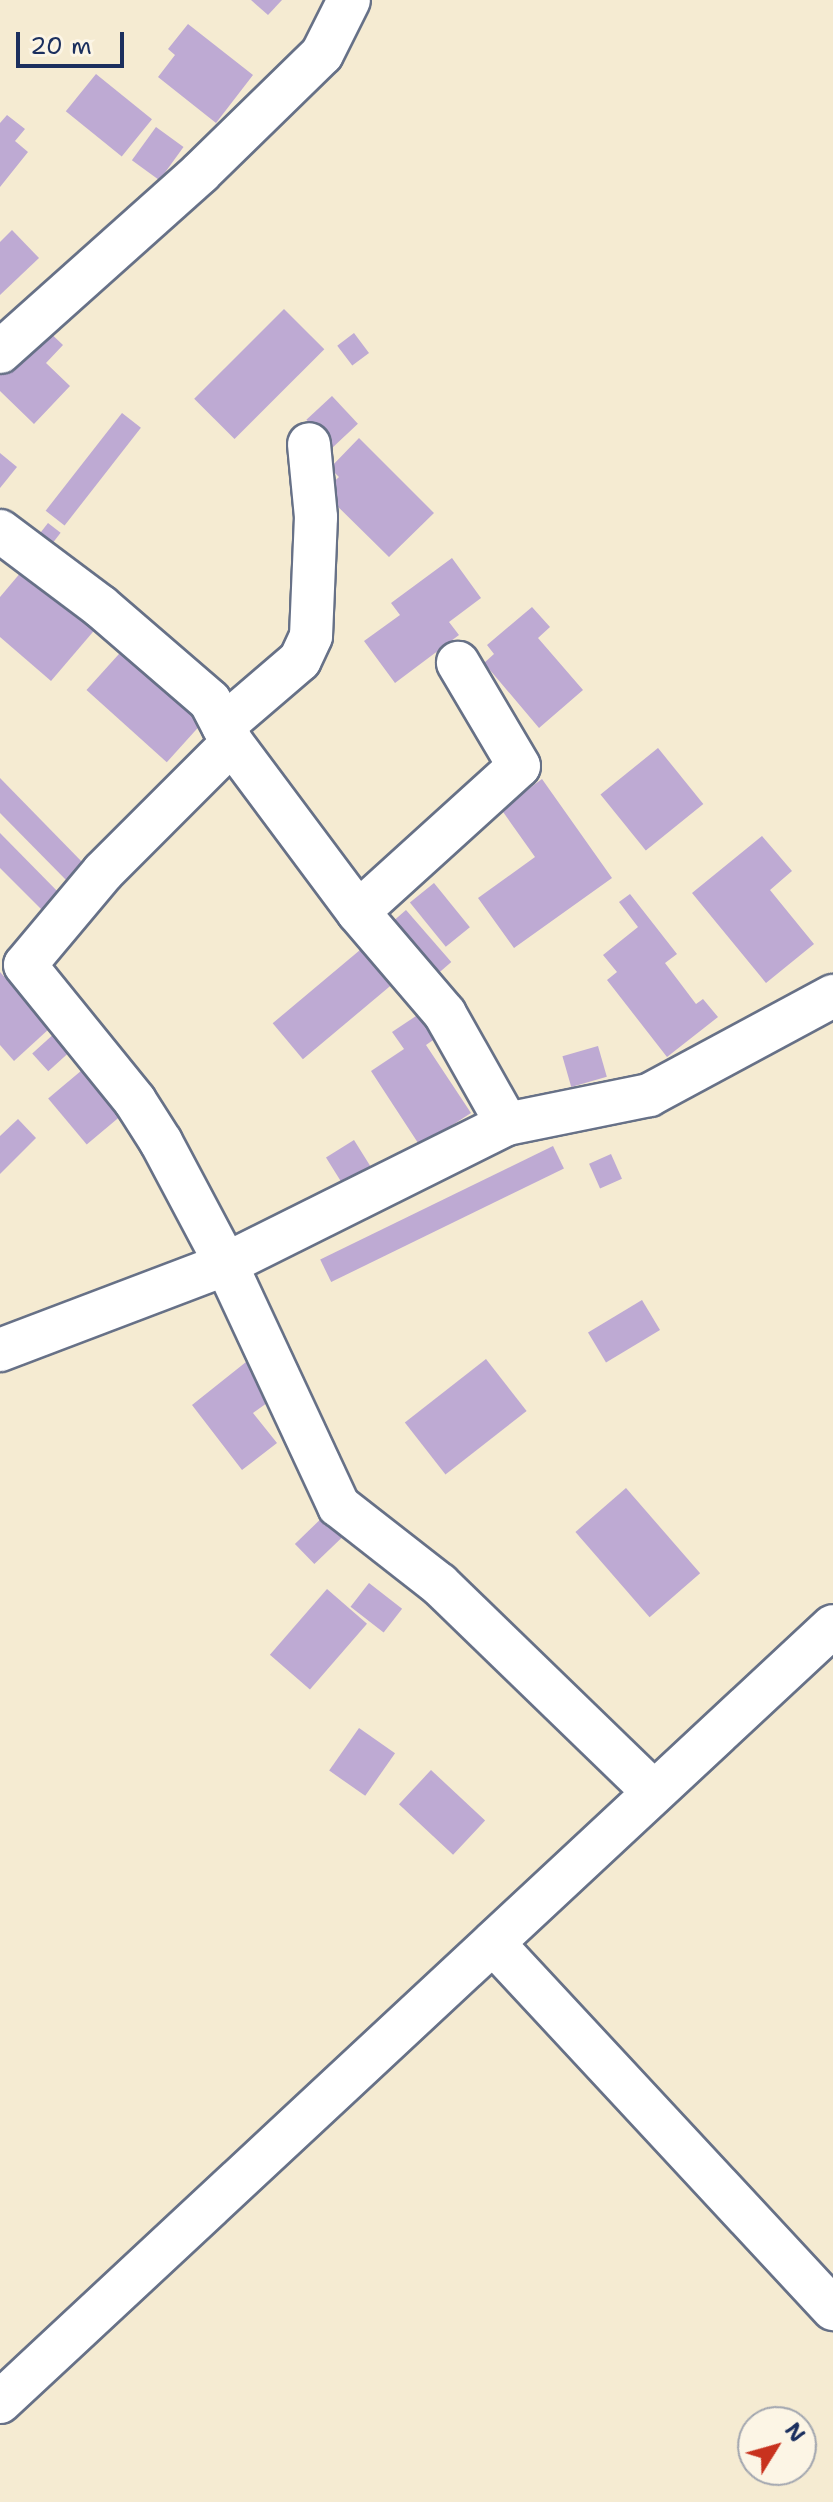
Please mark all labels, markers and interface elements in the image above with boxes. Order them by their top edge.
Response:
scale bar [20,16,128,66]
text: 20 m [30,30,92,62]
north arrow [737,2406,817,2486]
text: N [778,2417,812,2448]

